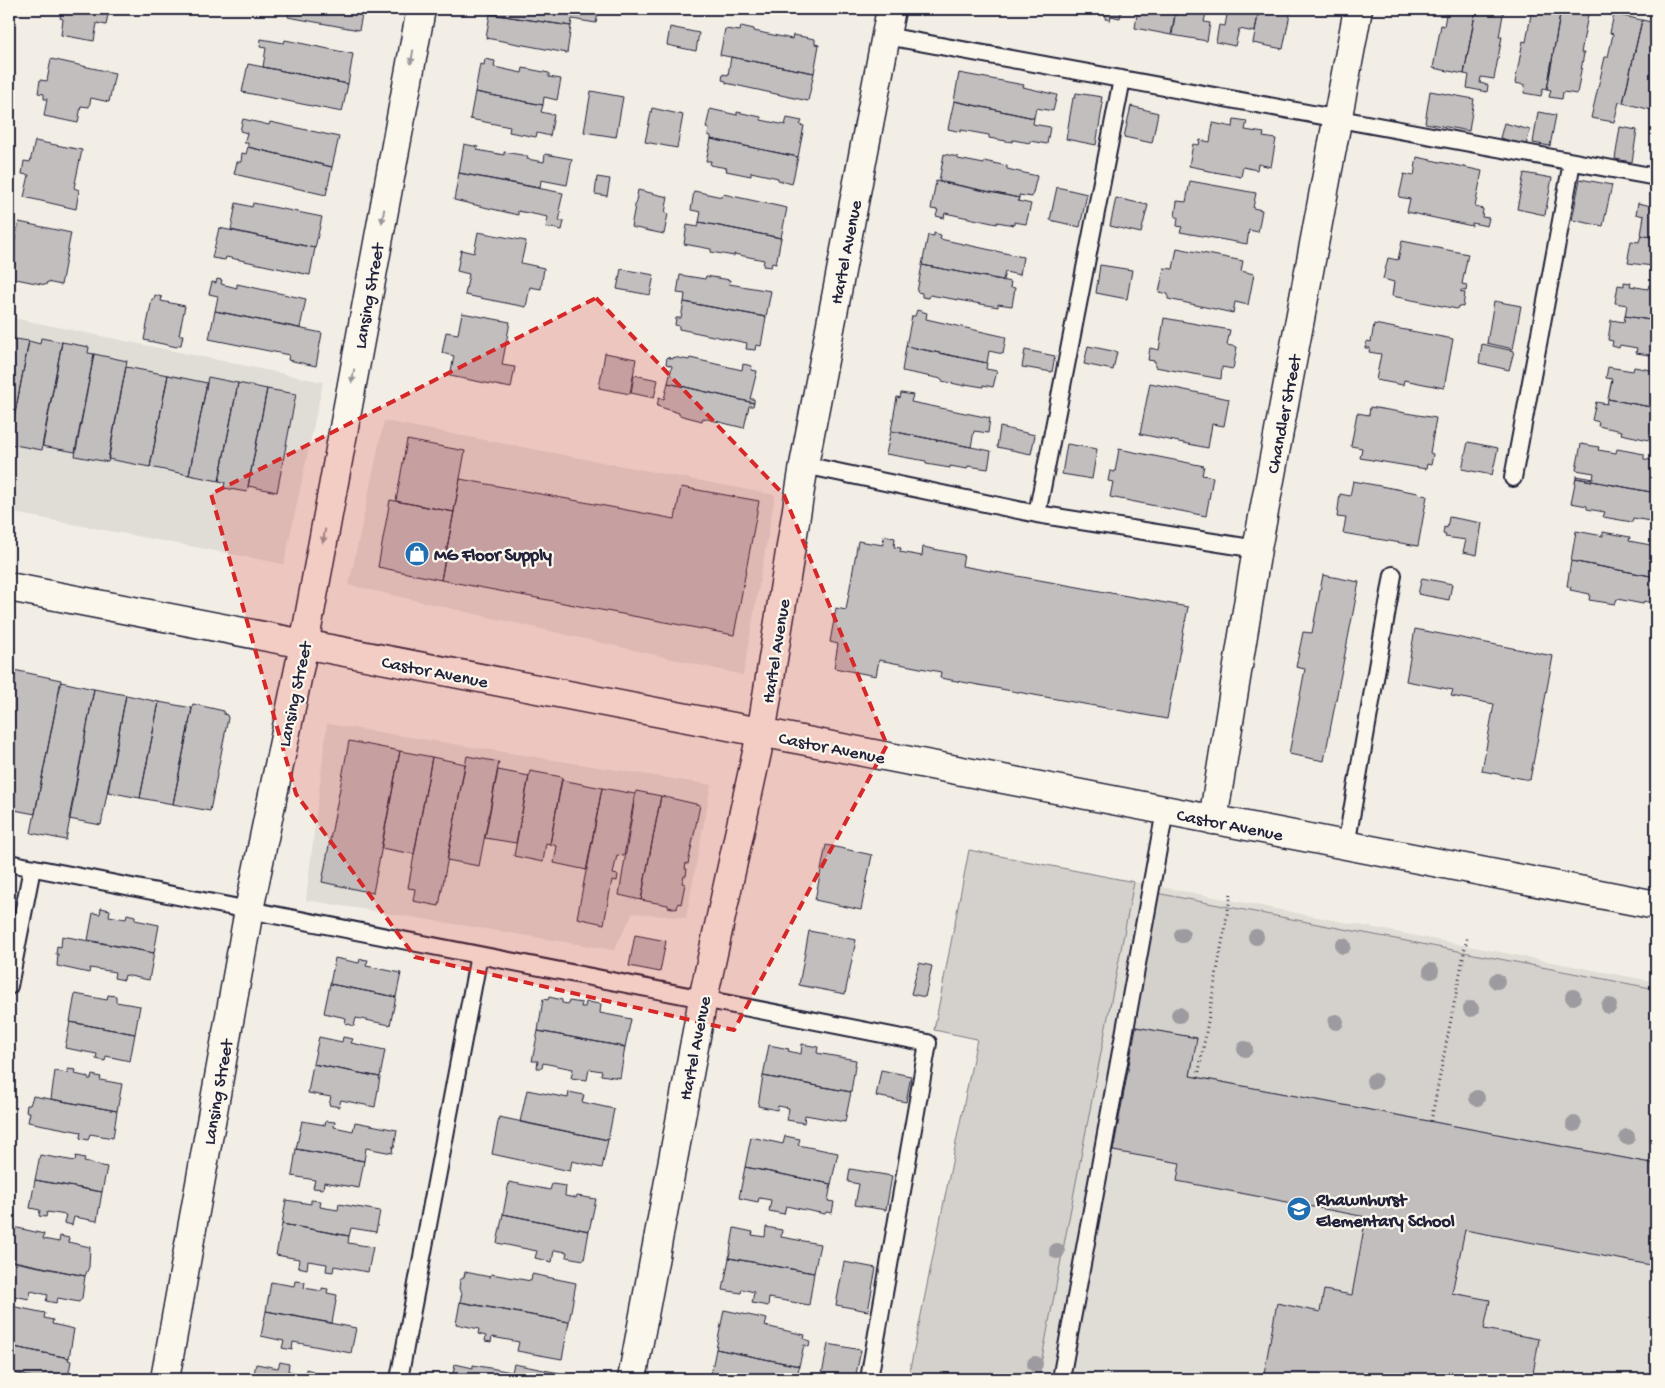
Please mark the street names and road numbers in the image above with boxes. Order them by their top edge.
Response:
street label: Hartel Avenue [827,198,868,306]
street label: Lansing Street [351,240,390,351]
street label: Chandler Street [1264,352,1308,476]
street label: Hartel Avenue [759,597,796,705]
street label: Lansing Street [275,639,318,749]
street label: Castor Avenue [380,653,490,694]
street label: Castor Avenue [777,729,887,770]
street label: Castor Avenue [1175,806,1285,847]
street label: Hartel Avenue [676,994,717,1102]
street label: Lansing Street [200,1036,239,1147]

